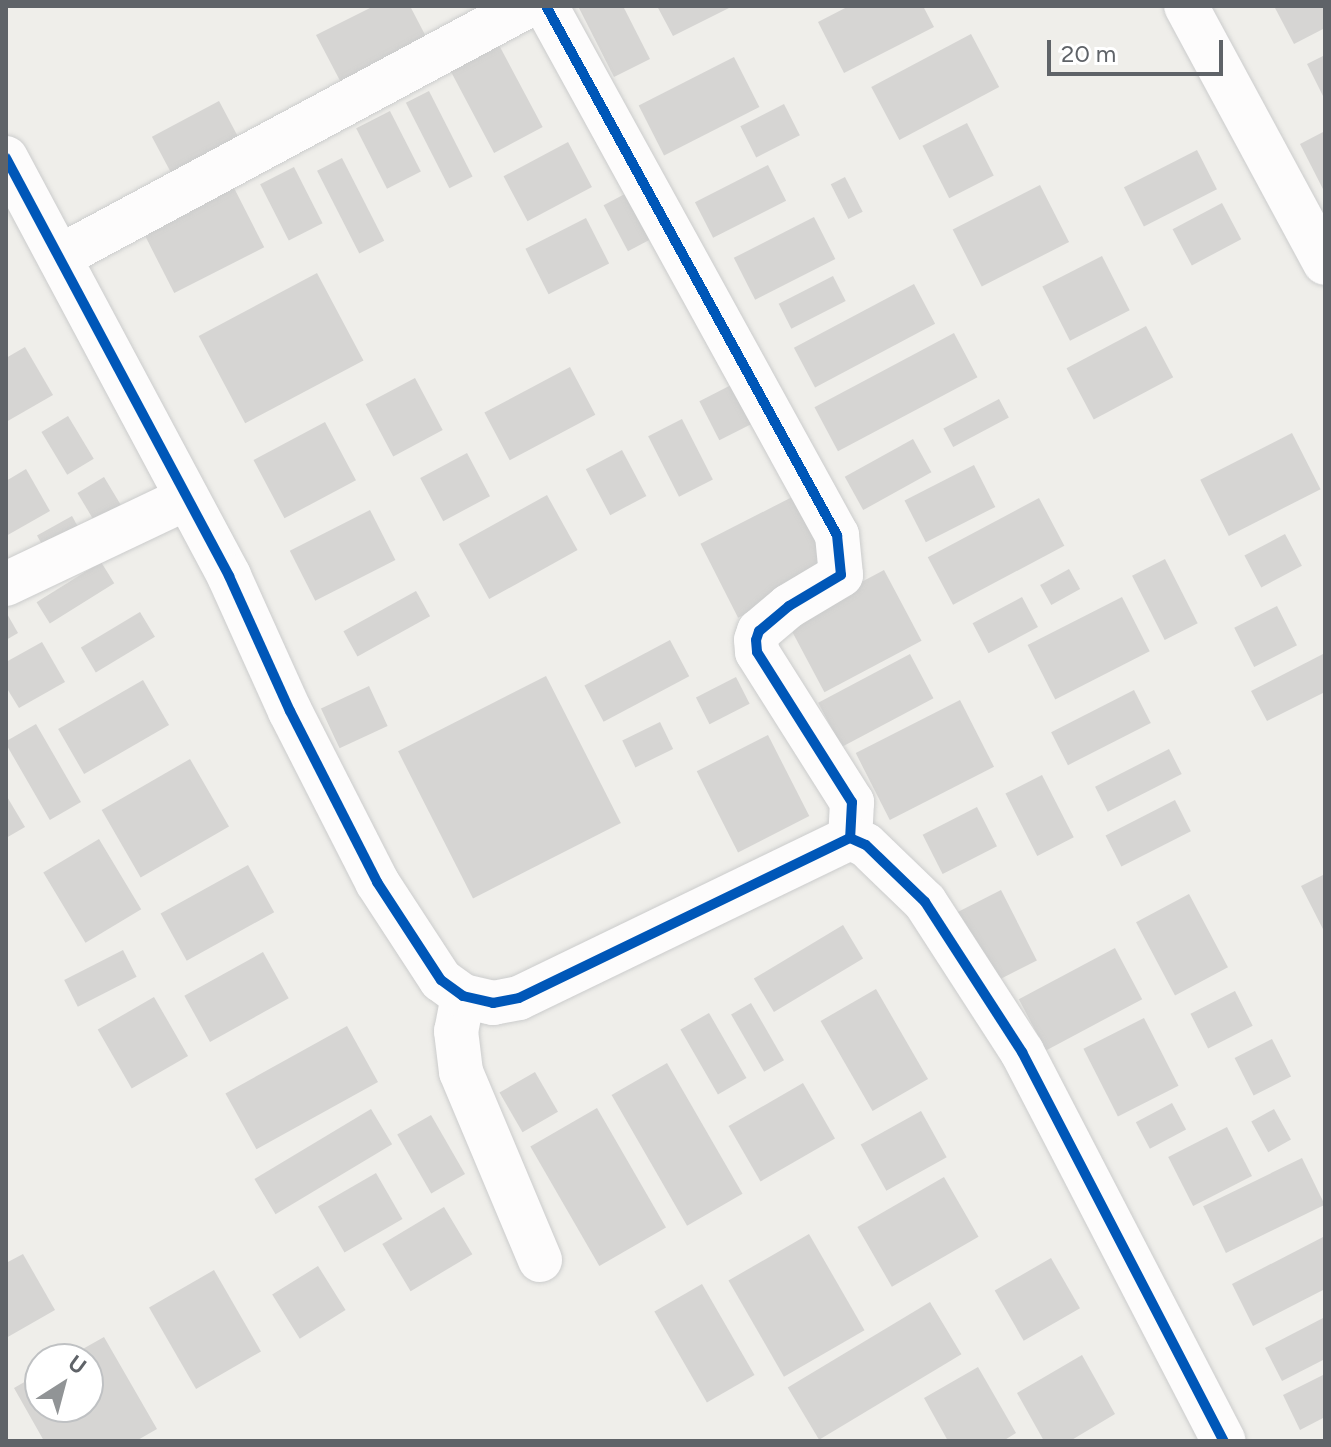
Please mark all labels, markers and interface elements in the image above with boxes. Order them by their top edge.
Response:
scale bar [1051,24,1227,74]
text: 20 m [1061,39,1116,68]
north arrow [24,1343,104,1423]
text: U [63,1349,91,1380]

